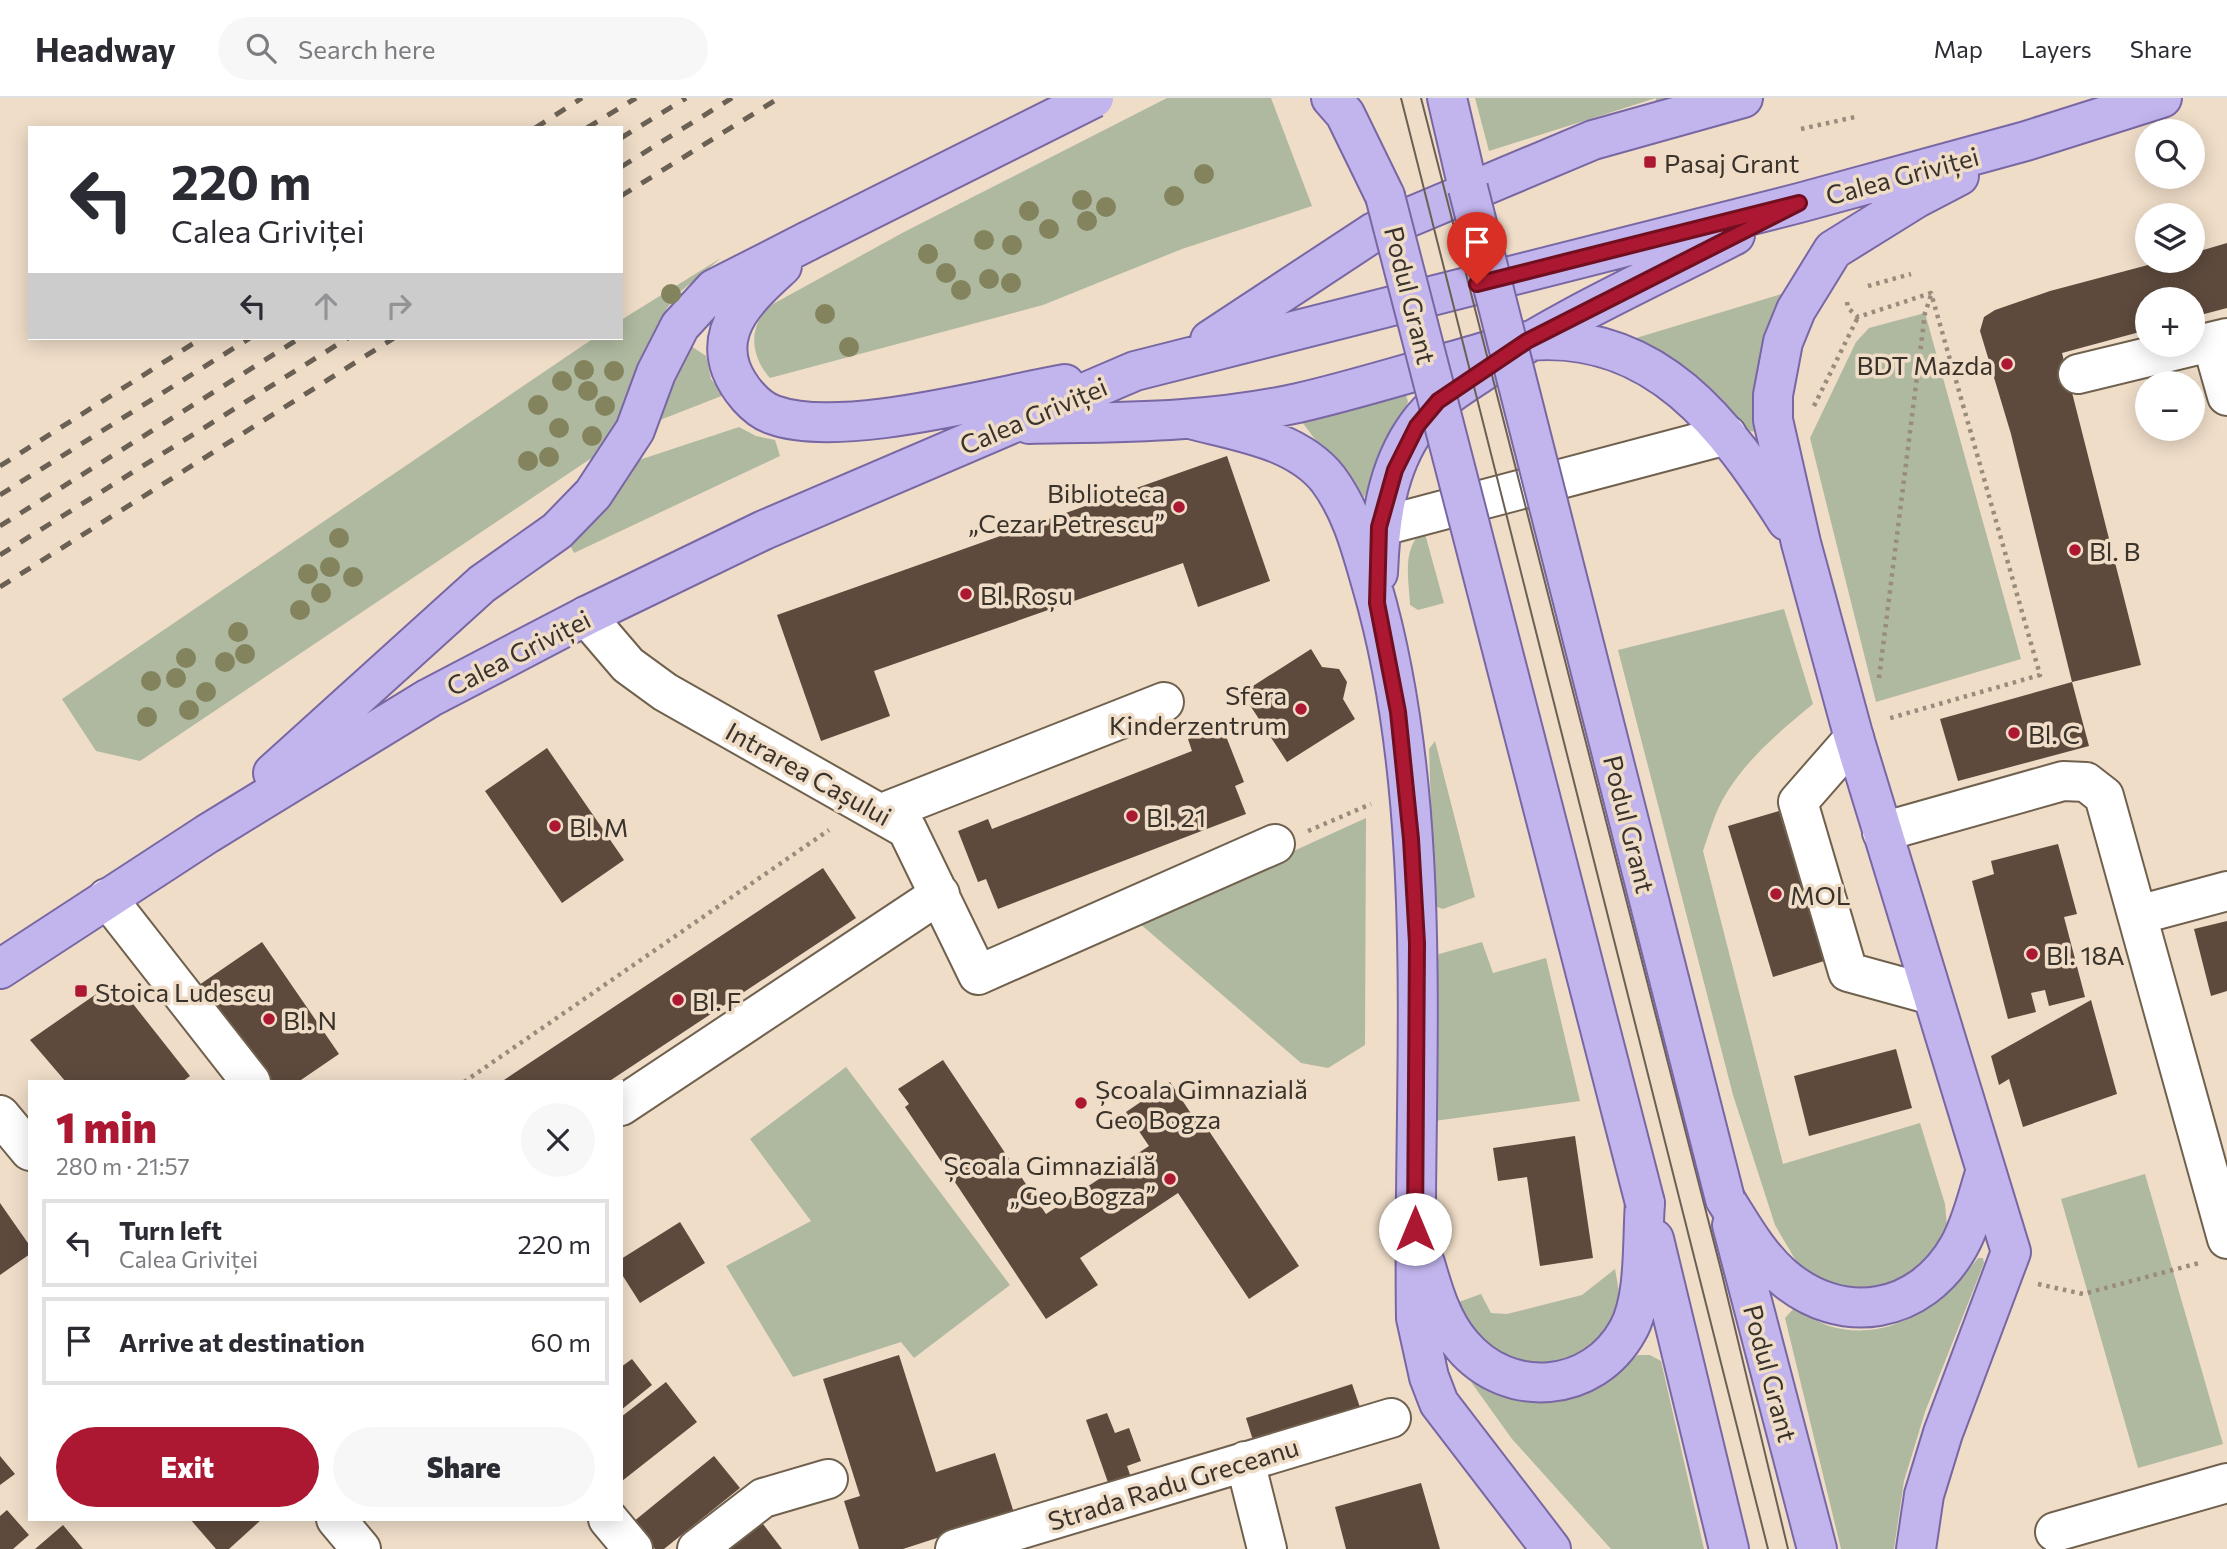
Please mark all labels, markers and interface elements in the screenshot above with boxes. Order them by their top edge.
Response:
search box [218,17,708,80]
text: Headway [35,28,176,69]
icon: search [242,29,280,67]
text: Search here [298,33,436,64]
text: Map [1934,34,1983,63]
text: Layers [2021,34,2092,63]
text: Share [2130,34,2192,63]
map controls [2135,119,2205,441]
button: search [2135,119,2205,189]
street label: Calea Griviței [1822,140,1983,212]
place label: Pasaj Grant [1664,147,1799,178]
text: 220 m [171,150,311,210]
icon: left [56,154,147,245]
marker: Pasaj Grant [1642,154,1658,170]
button: layers [2135,203,2205,273]
text: Calea Griviței [171,210,365,250]
pin [1447,212,1507,284]
street label: Podul Grant [1379,223,1443,367]
icon: arrive [1458,223,1496,261]
icon: left [234,287,272,325]
icon: ahead [307,287,345,325]
icon: right [380,287,418,325]
button: + [2135,287,2205,357]
place label: BDT Mazda [1856,349,1993,380]
marker: BDT Mazda [1999,356,2015,372]
street label: Calea Griviței [955,370,1112,462]
button: − [2135,371,2205,441]
place label: Biblioteca „Cezar Petrescu” [968,477,1165,538]
marker: Biblioteca „Cezar Petrescu” [1171,499,1187,515]
place label: Bl. B [2089,535,2140,566]
marker: Bl. B [2067,542,2083,558]
place label: Bl. Roșu [980,579,1073,612]
marker: Bl. Roșu [958,586,974,602]
street label: Calea Griviței [441,602,596,703]
place label: Sfera Kinderzentrum [1109,679,1287,740]
marker: Sfera Kinderzentrum [1293,701,1309,717]
street label: Intrarea Cașului [720,715,897,833]
place label: Bl. C [2028,718,2080,749]
marker: Bl. C [2006,725,2022,741]
street label: Podul Grant [1598,752,1662,896]
place label: Bl. 21 [1146,801,1206,832]
marker: Bl. 21 [1124,808,1140,824]
place label: Bl. M [569,811,628,842]
marker: Bl. M [547,818,563,834]
place label: MOL [1790,879,1851,910]
marker: MOL [1768,886,1784,902]
place label: Bl. 18A [2046,939,2125,970]
marker: Bl. 18A [2024,946,2040,962]
place label: Stoica Ludescu [95,976,271,1007]
marker: Stoica Ludescu [73,983,89,999]
place label: Bl. F [692,985,741,1016]
marker: Bl. F [670,992,686,1008]
place label: Bl. N [283,1004,337,1035]
marker: Bl. N [261,1011,277,1027]
place label: Școala Gimnazială Geo Bogza [1095,1073,1308,1134]
marker: Școala Gimnazială Geo Bogza [1073,1095,1089,1111]
text: 1 min [56,1100,157,1152]
button: close [521,1103,595,1177]
place label: Școala Gimnazială „Geo Bogza” [943,1149,1156,1210]
text: 280 m · 21:57 [56,1152,190,1180]
marker: Școala Gimnazială „Geo Bogza” [1162,1171,1178,1187]
position arrow [1378,1192,1452,1266]
text: Turn left [119,1214,222,1245]
icon: left [60,1224,98,1262]
text: 220 m [518,1228,591,1259]
text: Calea Griviței [119,1245,258,1273]
street label: Podul Grant [1738,1301,1804,1445]
icon: arrive [60,1322,98,1360]
text: Arrive at destination [119,1326,365,1357]
text: 60 m [531,1326,591,1357]
button: Exit [56,1427,319,1507]
button: Share [333,1427,595,1507]
street label: Strada Radu Greceanu [1044,1430,1302,1536]

